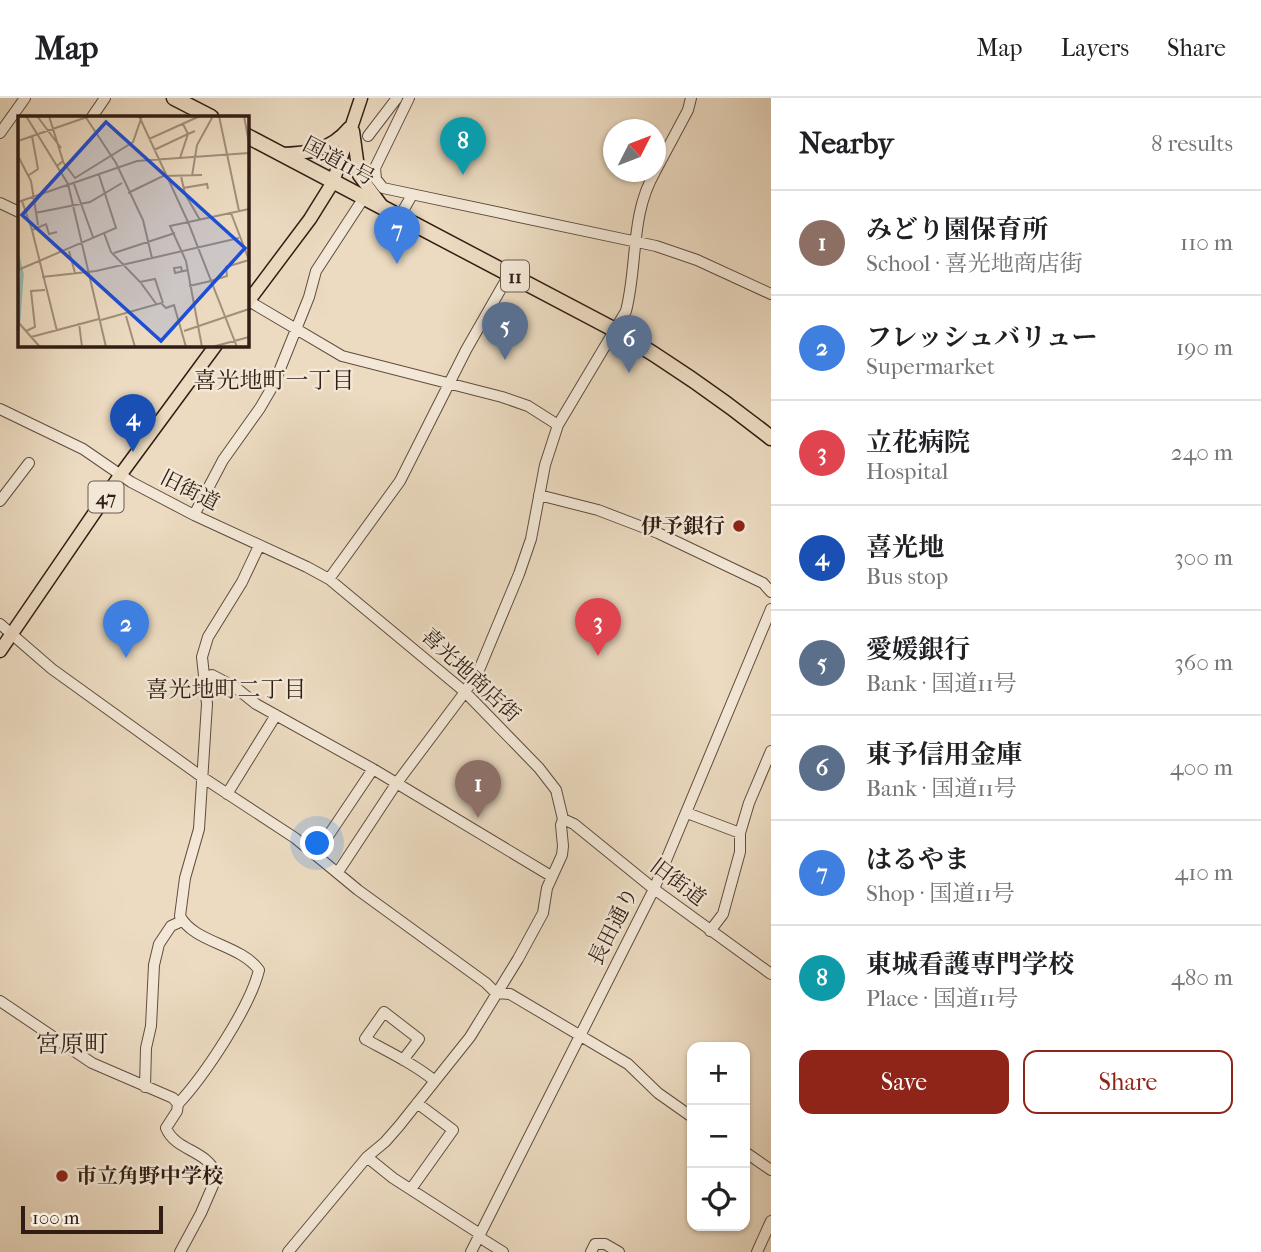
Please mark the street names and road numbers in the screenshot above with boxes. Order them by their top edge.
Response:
street label: 国道11号 [299,132,379,190]
road number: 11 [501,260,529,292]
street label: 旧街道 [156,465,224,515]
road number: 47 [88,482,124,512]
street label: 喜光地商店街 [417,623,525,727]
street label: 旧街道 [646,853,710,911]
street label: 長田通り [583,883,643,969]

